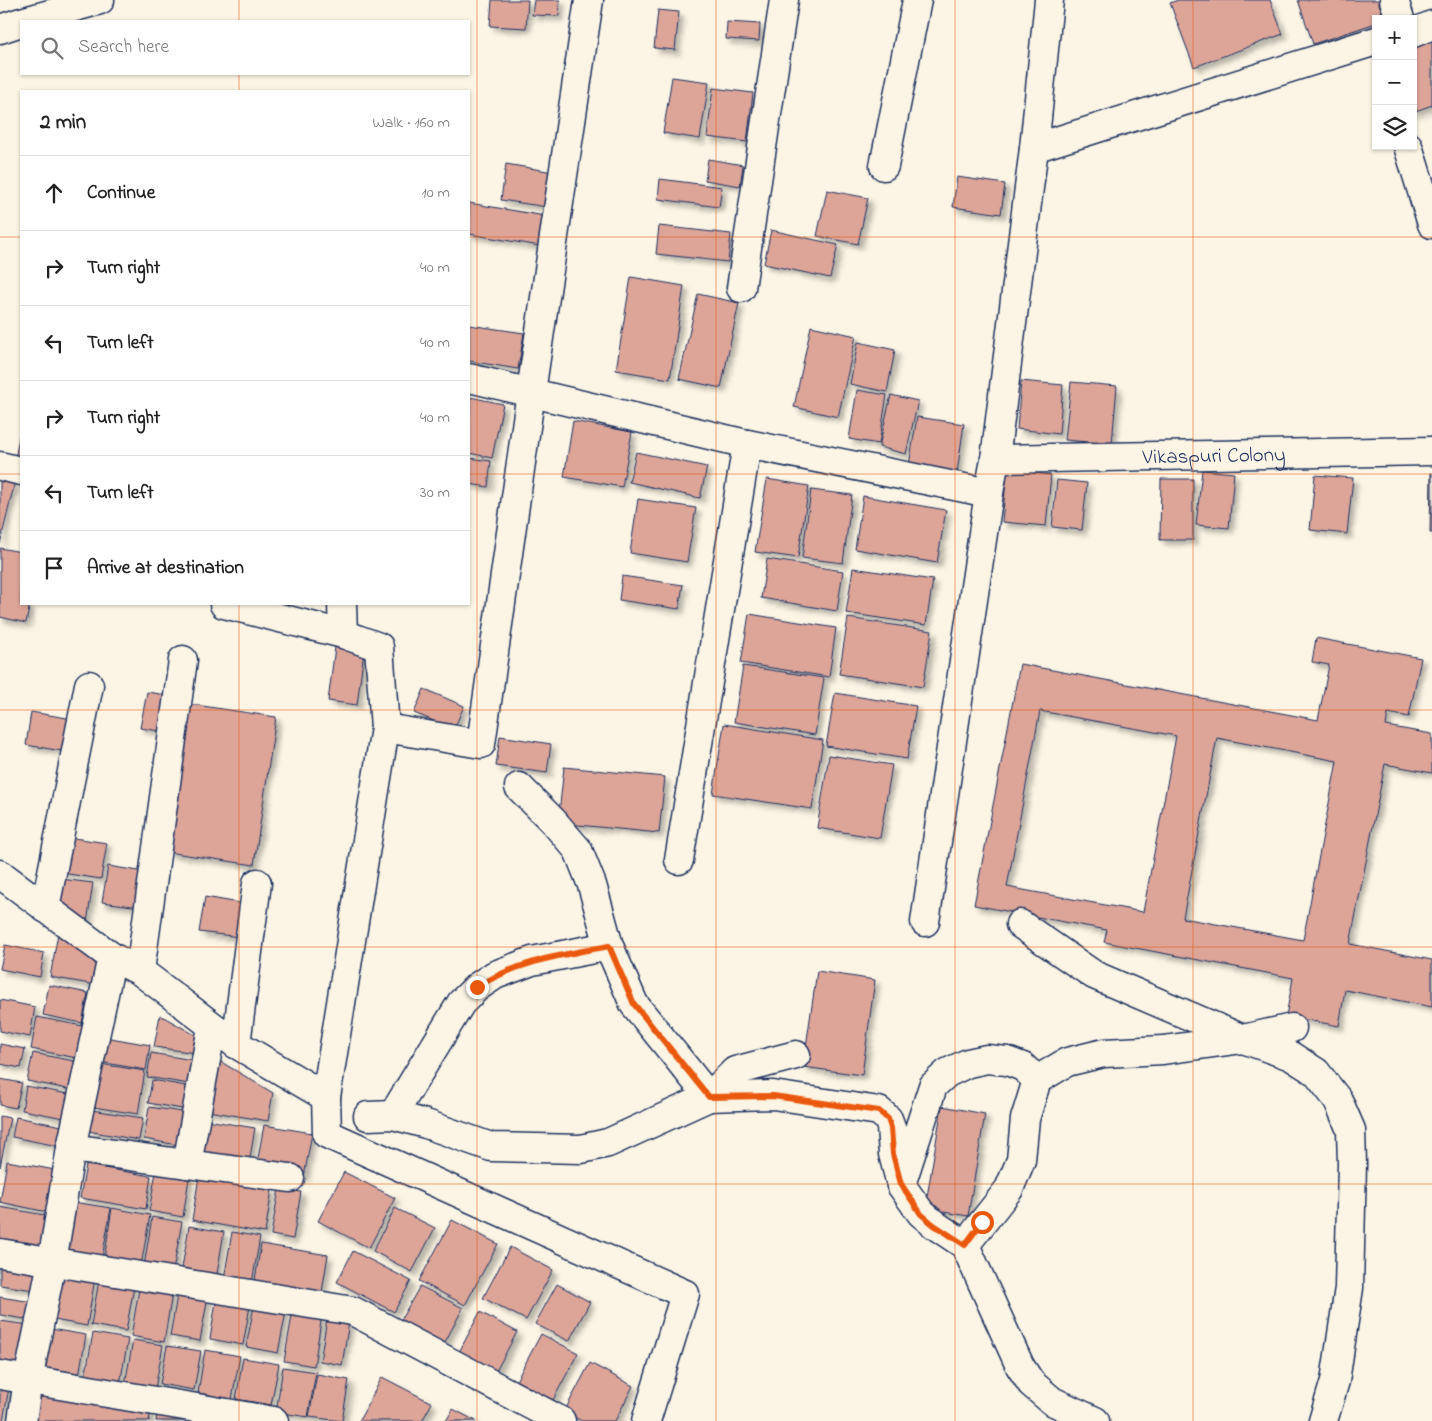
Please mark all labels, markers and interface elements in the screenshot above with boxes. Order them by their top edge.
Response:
map controls [1372,15,1417,150]
button: + [1372,15,1417,60]
search box [20,20,470,75]
icon: search [38,34,66,62]
text: Search here [78,34,169,61]
button: − [1372,60,1417,105]
button: layers [1372,105,1417,150]
text: 2 min [40,108,86,138]
text: Walk · 160 m [372,111,450,135]
icon: ahead [40,179,68,207]
text: Continue [87,180,155,207]
text: 10 m [422,181,450,205]
icon: right [40,254,68,282]
text: Turn right [87,255,160,282]
text: 40 m [420,256,450,280]
icon: left [40,329,68,357]
text: Turn left [87,330,154,357]
text: 40 m [420,331,450,355]
icon: right [40,404,68,432]
text: Turn right [87,405,160,432]
text: 40 m [420,406,450,430]
street label: Vikaspuri Colony [1141,441,1286,473]
icon: left [40,479,68,507]
text: Turn left [87,480,154,507]
text: 30 m [420,481,450,505]
icon: arrive [40,554,68,582]
text: Arrive at destination [87,555,244,582]
route end [466,976,489,999]
route start [971,1211,994,1234]

